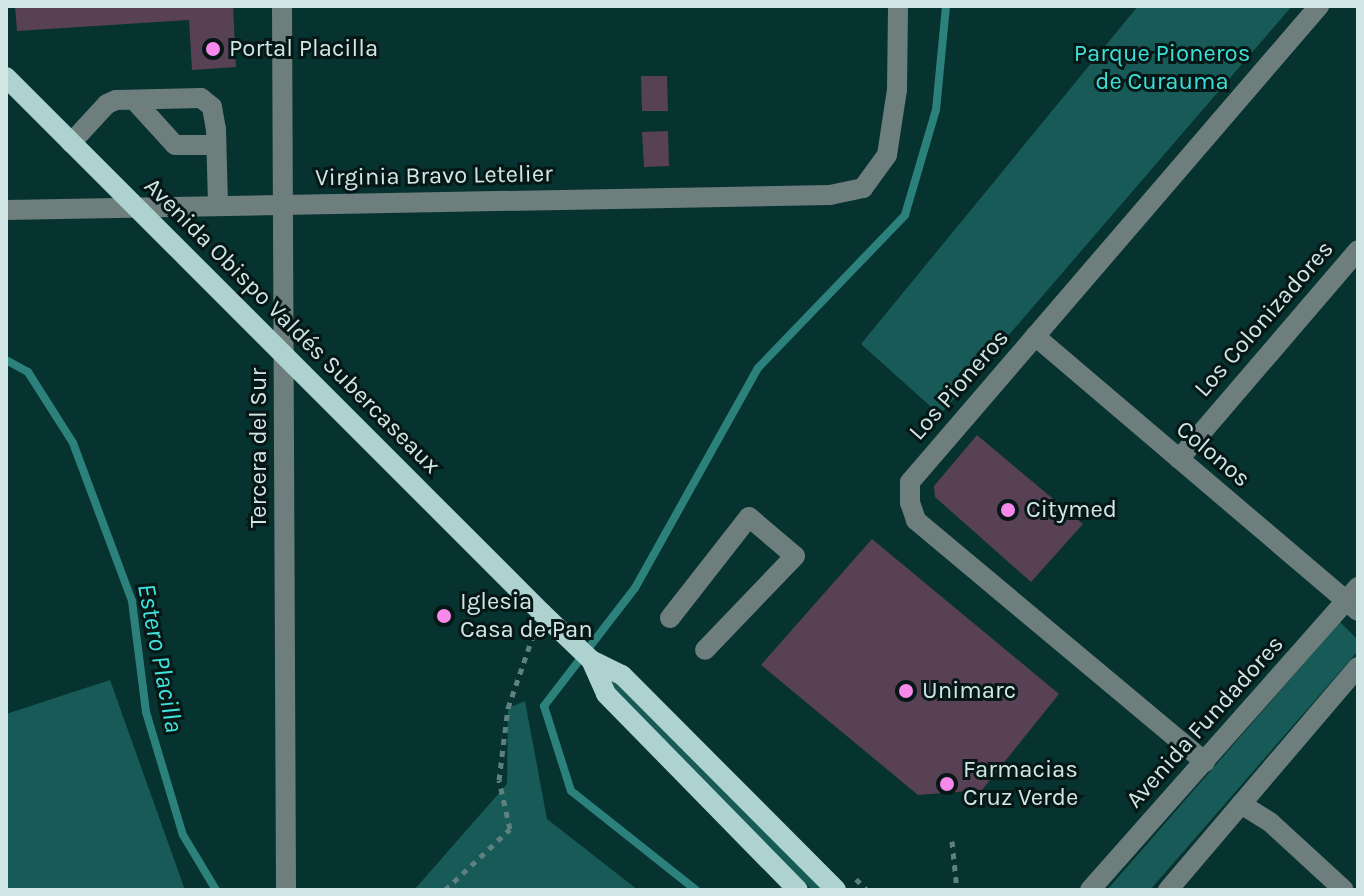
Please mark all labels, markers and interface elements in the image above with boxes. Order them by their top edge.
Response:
place label: Portal Placilla [229,35,378,63]
marker: Portal Placilla [204,40,222,58]
park label: Parque Pioneros de Curauma [1074,40,1250,96]
street label: Virginia Bravo Letelier [315,160,553,192]
street label: Avenida Obispo Valdés Subercaseaux [138,172,446,480]
street label: Los Colonizadores [1188,235,1340,403]
street label: Los Pioneros [903,324,1015,446]
street label: Tercera del Sur [245,368,273,528]
street label: Colonos [1170,415,1256,493]
place label: Citymed [1026,496,1117,524]
marker: Citymed [997,499,1019,521]
water label: Estero Placilla [130,581,190,735]
place label: Iglesia Casa de Pan [460,588,593,644]
marker: Iglesia Casa de Pan [435,607,453,625]
street label: Avenida Fundadores [1120,630,1290,814]
place label: Unimarc [922,677,1016,705]
marker: Unimarc [897,682,915,700]
place label: Farmacias Cruz Verde [963,756,1078,812]
marker: Farmacias Cruz Verde [938,775,956,793]

